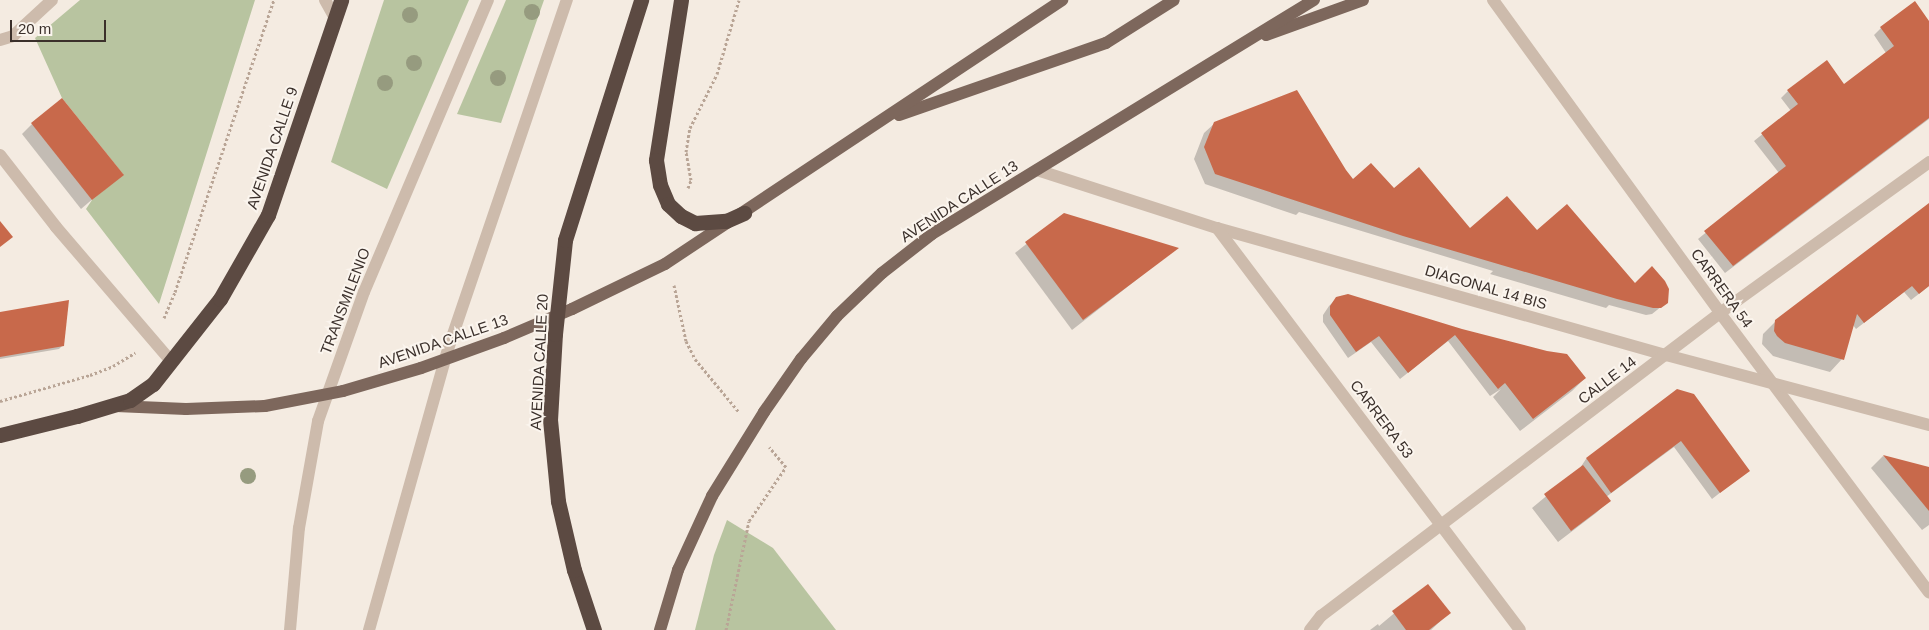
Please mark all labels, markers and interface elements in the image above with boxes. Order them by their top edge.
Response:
scale bar [12,10,109,42]
text: 20 m [18,20,51,37]
street label: AVENIDA CALLE 9 [243,84,301,212]
street label: AVENIDA CALLE 13 [897,156,1021,246]
street label: TRANSMILENIO [316,245,374,357]
street label: CARRERA 54 [1687,245,1757,331]
street label: DIAGONAL 14 BIS [1423,261,1549,313]
street label: AVENIDA CALLE 20 [526,293,552,431]
street label: AVENIDA CALLE 13 [375,310,511,372]
street label: CALLE 14 [1574,352,1640,408]
street label: CARRERA 53 [1346,376,1418,462]

